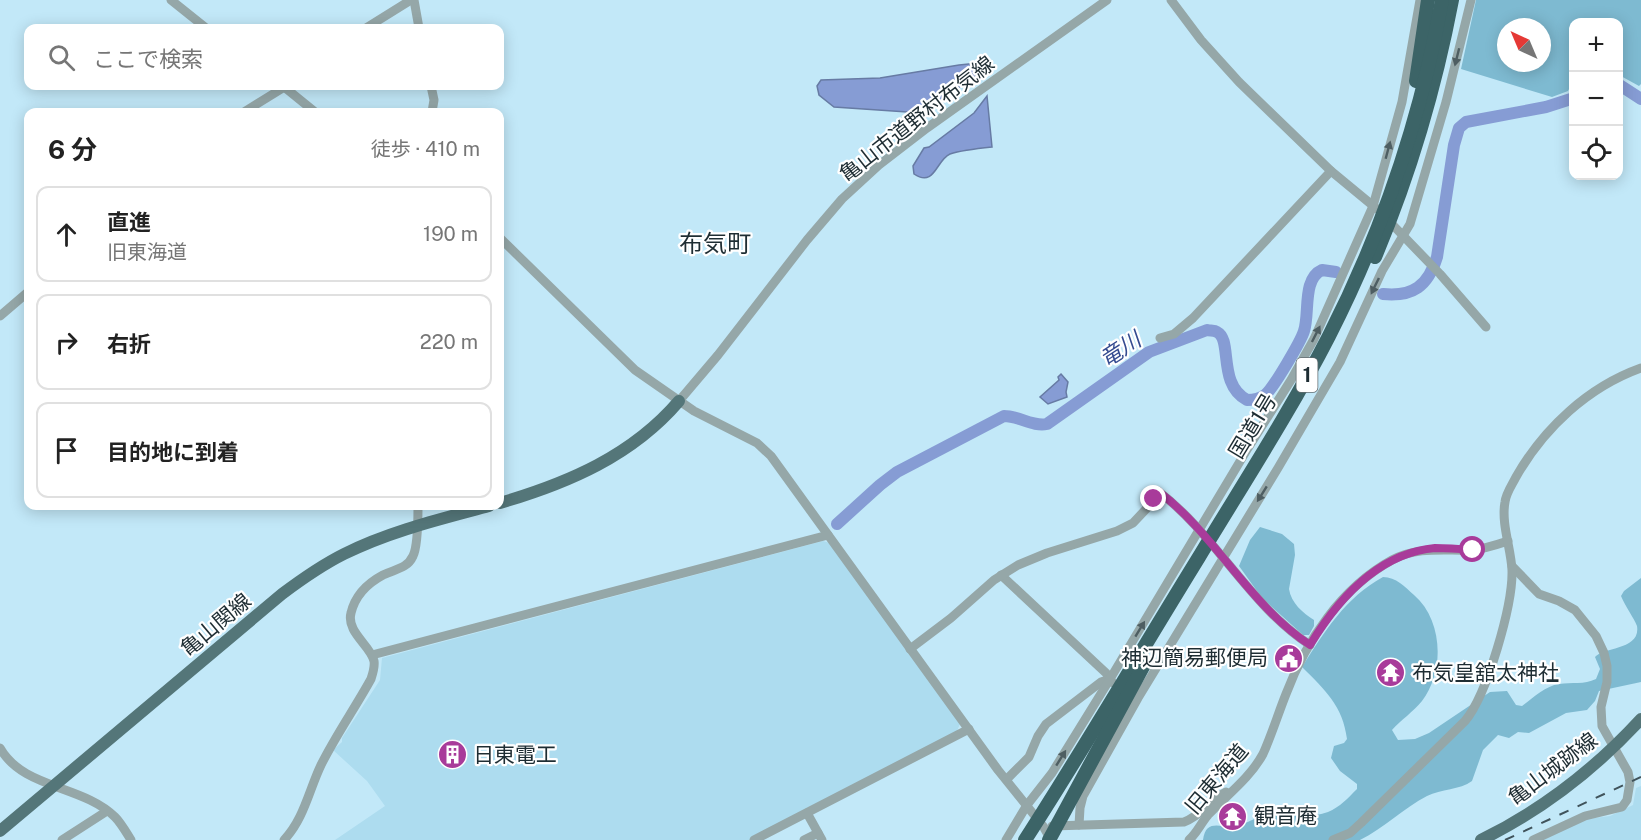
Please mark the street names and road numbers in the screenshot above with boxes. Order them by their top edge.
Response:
street label: 亀山市道野村布気線 [835,51,999,187]
road number: 1 [1296,358,1318,392]
street label: 国道1号 [1223,389,1282,463]
street label: 亀山関線 [175,588,256,661]
street label: 亀山城跡線 [1503,727,1602,810]
street label: 旧東海道 [1180,738,1253,819]

